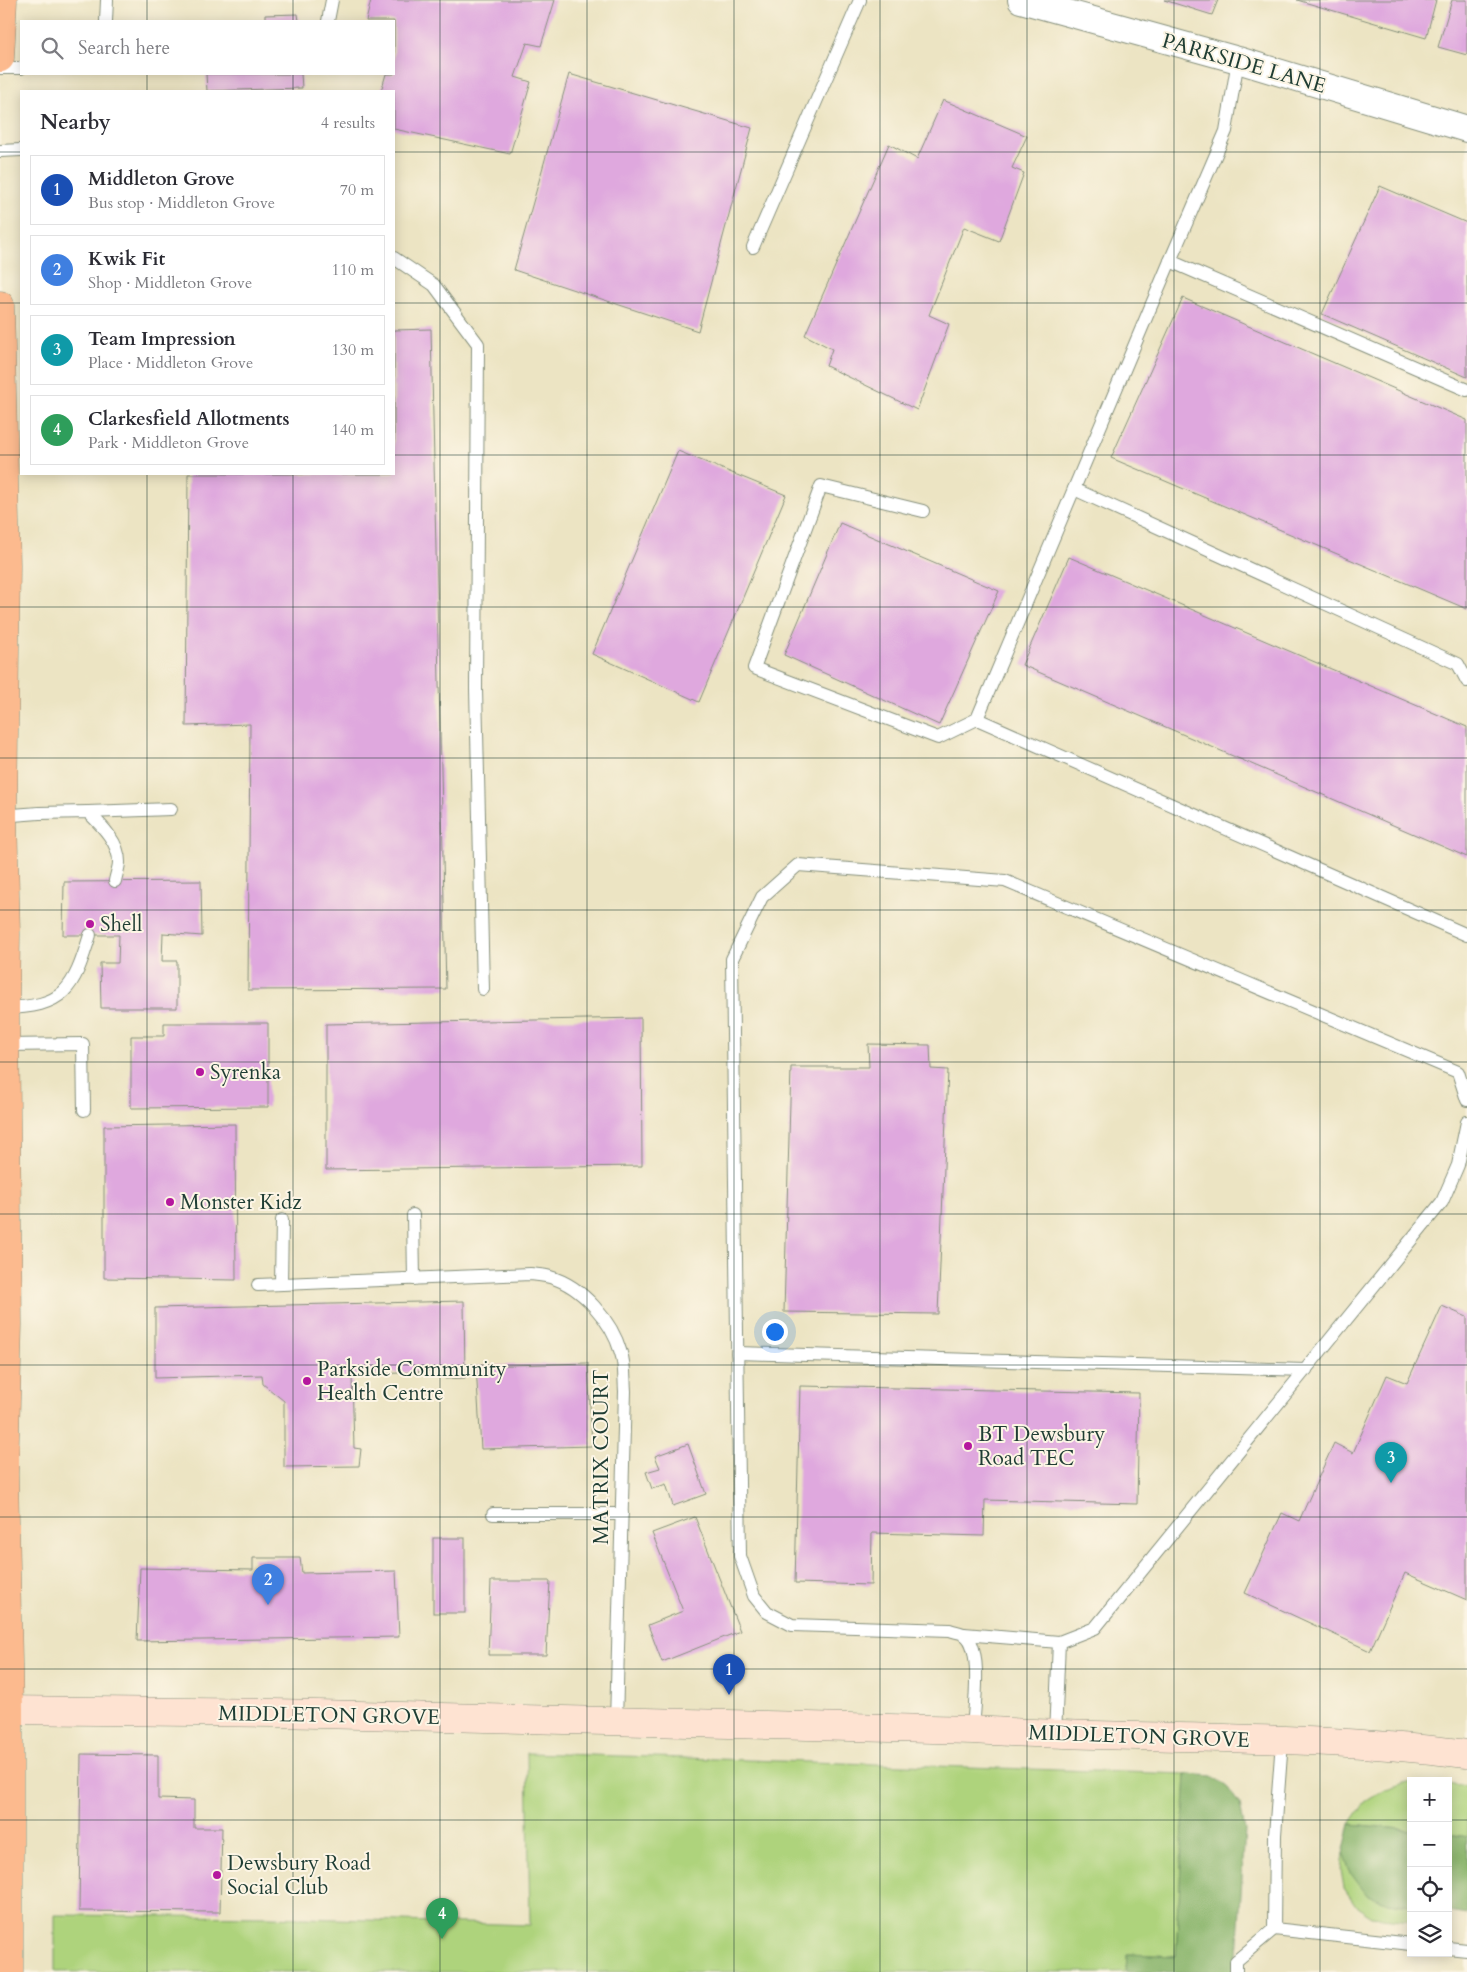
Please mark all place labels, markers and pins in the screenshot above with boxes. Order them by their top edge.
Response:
place label: Shell [100,910,142,939]
marker: Shell [84,918,96,930]
place label: Syrenka [210,1058,281,1087]
marker: Syrenka [194,1066,206,1078]
place label: Monster Kidz [180,1188,302,1217]
marker: Monster Kidz [164,1196,176,1208]
place label: Parkside Community Health Centre [317,1355,507,1408]
marker: Parkside Community Health Centre [301,1375,313,1387]
place label: BT Dewsbury Road TEC [978,1420,1105,1473]
marker: BT Dewsbury Road TEC [962,1440,974,1452]
pin: 3 [1375,1442,1407,1483]
pin: 2 [252,1564,284,1605]
pin: 1 [713,1654,745,1695]
place label: Dewsbury Road Social Club [227,1849,371,1902]
marker: Dewsbury Road Social Club [211,1869,223,1881]
pin: 4 [426,1898,458,1939]

